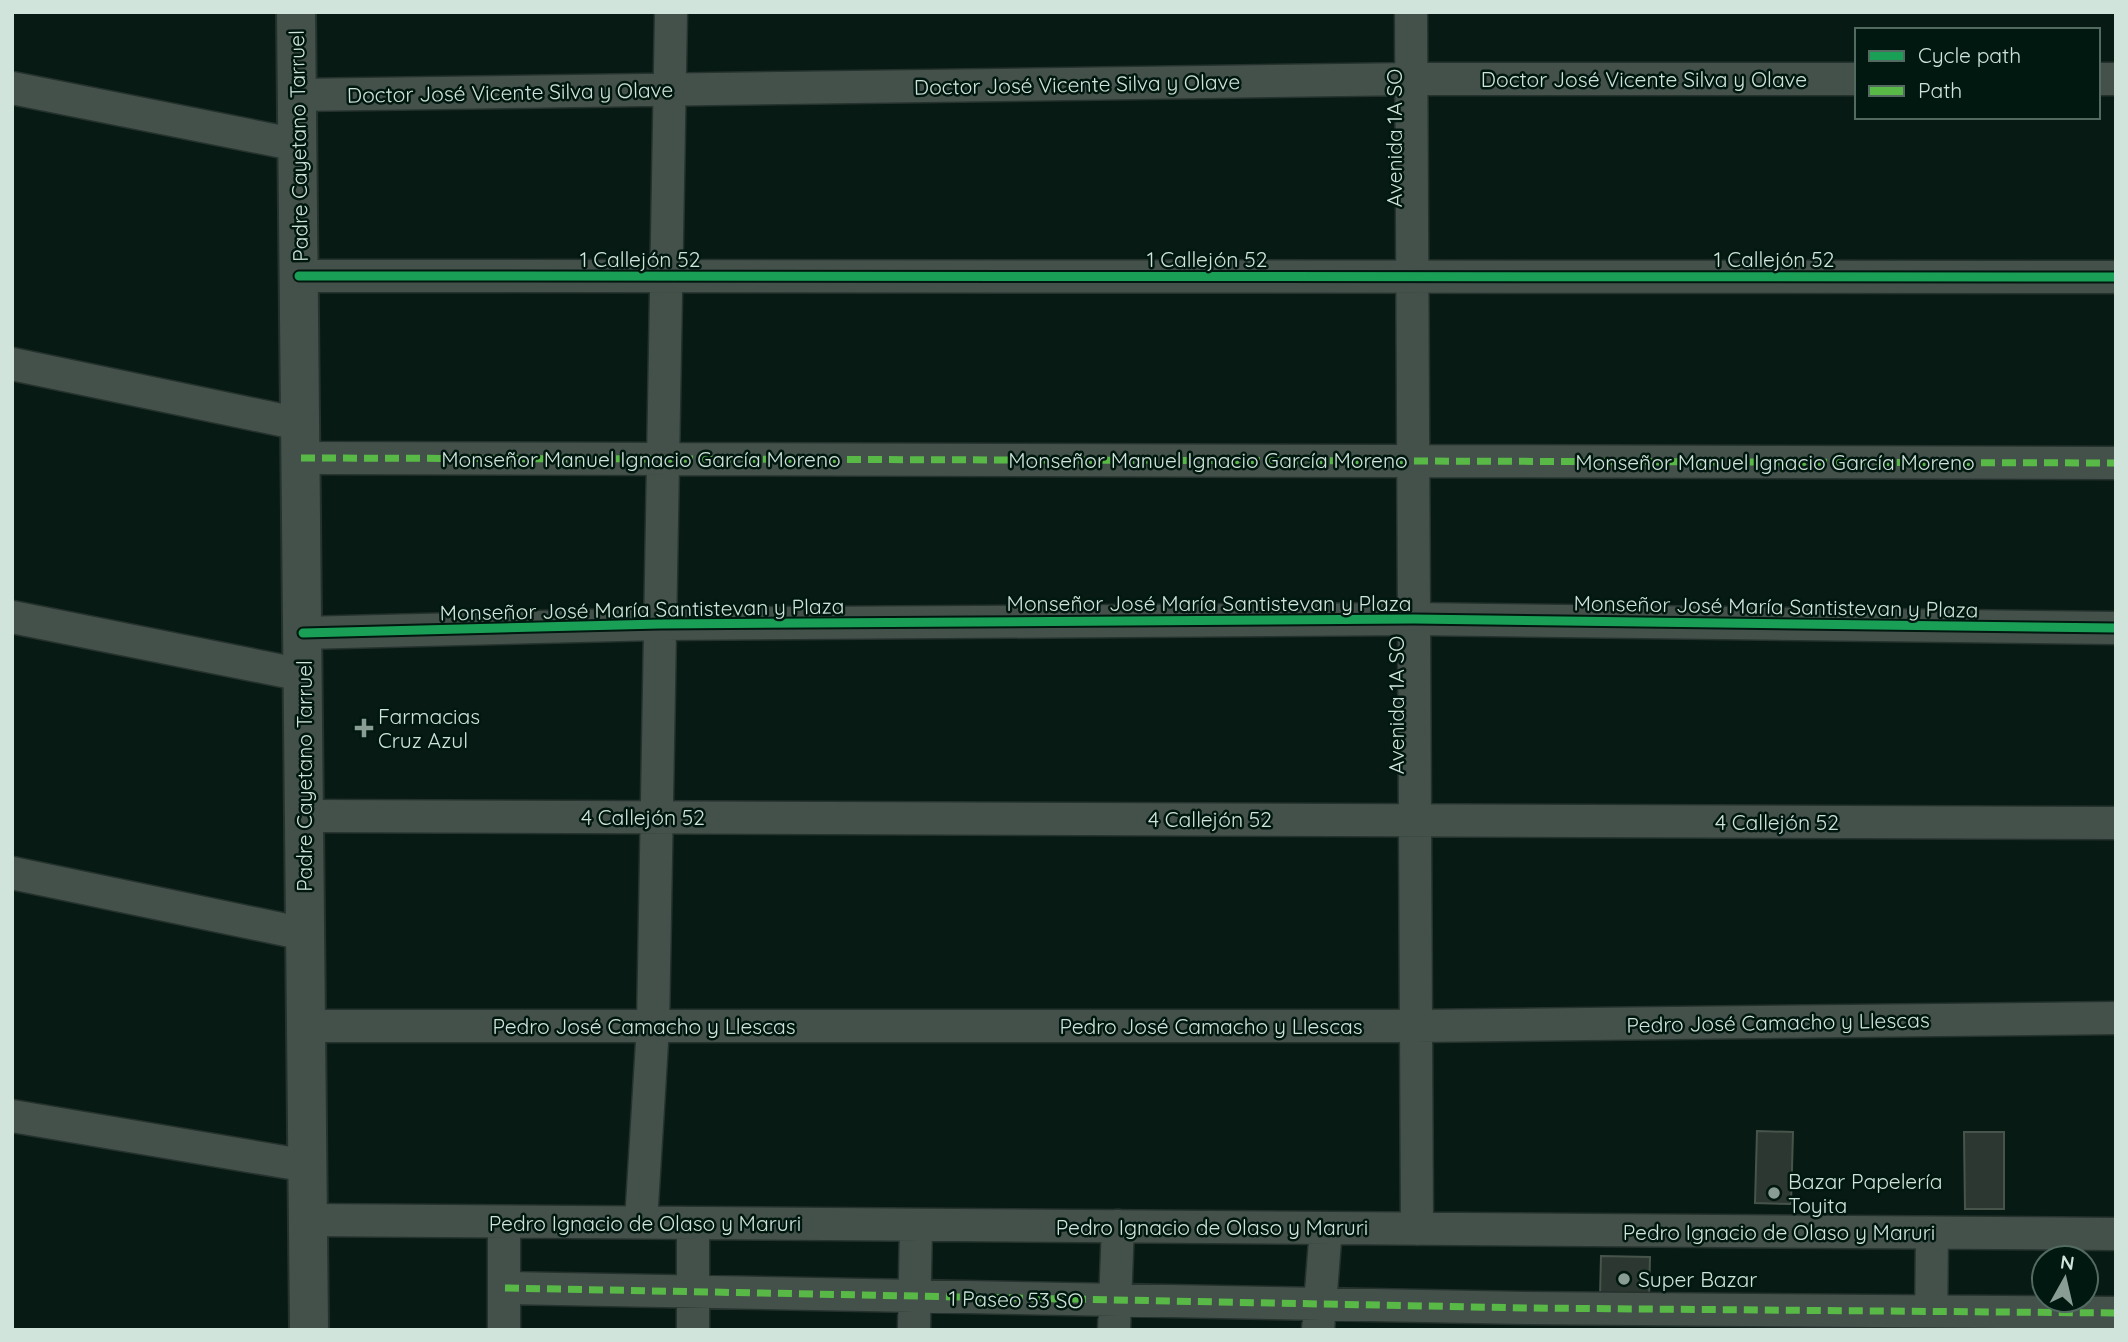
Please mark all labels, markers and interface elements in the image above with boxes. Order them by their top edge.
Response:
legend [1855,28,2100,119]
street label: Padre Cayetano Tarruel [283,30,313,262]
text: Cycle path [1918,42,2021,68]
street label: Doctor José Vicente Silva y Olave [1481,66,1807,92]
street label: Doctor José Vicente Silva y Olave [914,68,1240,100]
street label: Avenida 1A SO [1381,69,1407,207]
street label: Doctor José Vicente Silva y Olave [347,76,673,108]
text: Path [1918,77,1962,103]
street label: 1 Callejón 52 [580,246,700,272]
street label: 1 Callejón 52 [1147,246,1267,272]
street label: 1 Callejón 52 [1714,246,1834,272]
street label: Monseñor Manuel Ignacio García Moreno [441,446,841,472]
street label: Monseñor Manuel Ignacio García Moreno [1008,447,1408,473]
street label: Monseñor Manuel Ignacio García Moreno [1575,449,1975,475]
street label: Monseñor José María Santistevan y Plaza [1573,589,1979,623]
street label: Monseñor José María Santistevan y Plaza [1007,590,1411,616]
street label: Monseñor José María Santistevan y Plaza [439,592,845,626]
street label: Avenida 1A SO [1383,636,1409,774]
street label: Padre Cayetano Tarruel [291,660,317,892]
place label: Farmacias Cruz Azul [378,703,480,753]
marker: Farmacias Cruz Azul [356,720,372,736]
street label: 4 Callejón 52 [581,804,705,830]
street label: 4 Callejón 52 [1148,806,1272,832]
street label: 4 Callejón 52 [1715,809,1839,835]
street label: Pedro José Camacho y Llescas [1626,1006,1930,1038]
street label: Pedro José Camacho y Llescas [492,1013,796,1039]
street label: Pedro José Camacho y Llescas [1059,1013,1363,1039]
place label: Bazar Papelería Toyita [1788,1168,1943,1218]
marker: Bazar Papelería Toyita [1766,1185,1782,1201]
street label: Pedro Ignacio de Olaso y Maruri [489,1210,801,1236]
street label: Pedro Ignacio de Olaso y Maruri [1056,1214,1368,1240]
street label: Pedro Ignacio de Olaso y Maruri [1623,1219,1935,1245]
north arrow [2030,1244,2100,1314]
text: N [2059,1249,2076,1275]
place label: Super Bazar [1638,1266,1757,1292]
marker: Super Bazar [1616,1271,1632,1287]
street label: 1 Paseo 53 SO [948,1285,1084,1313]

